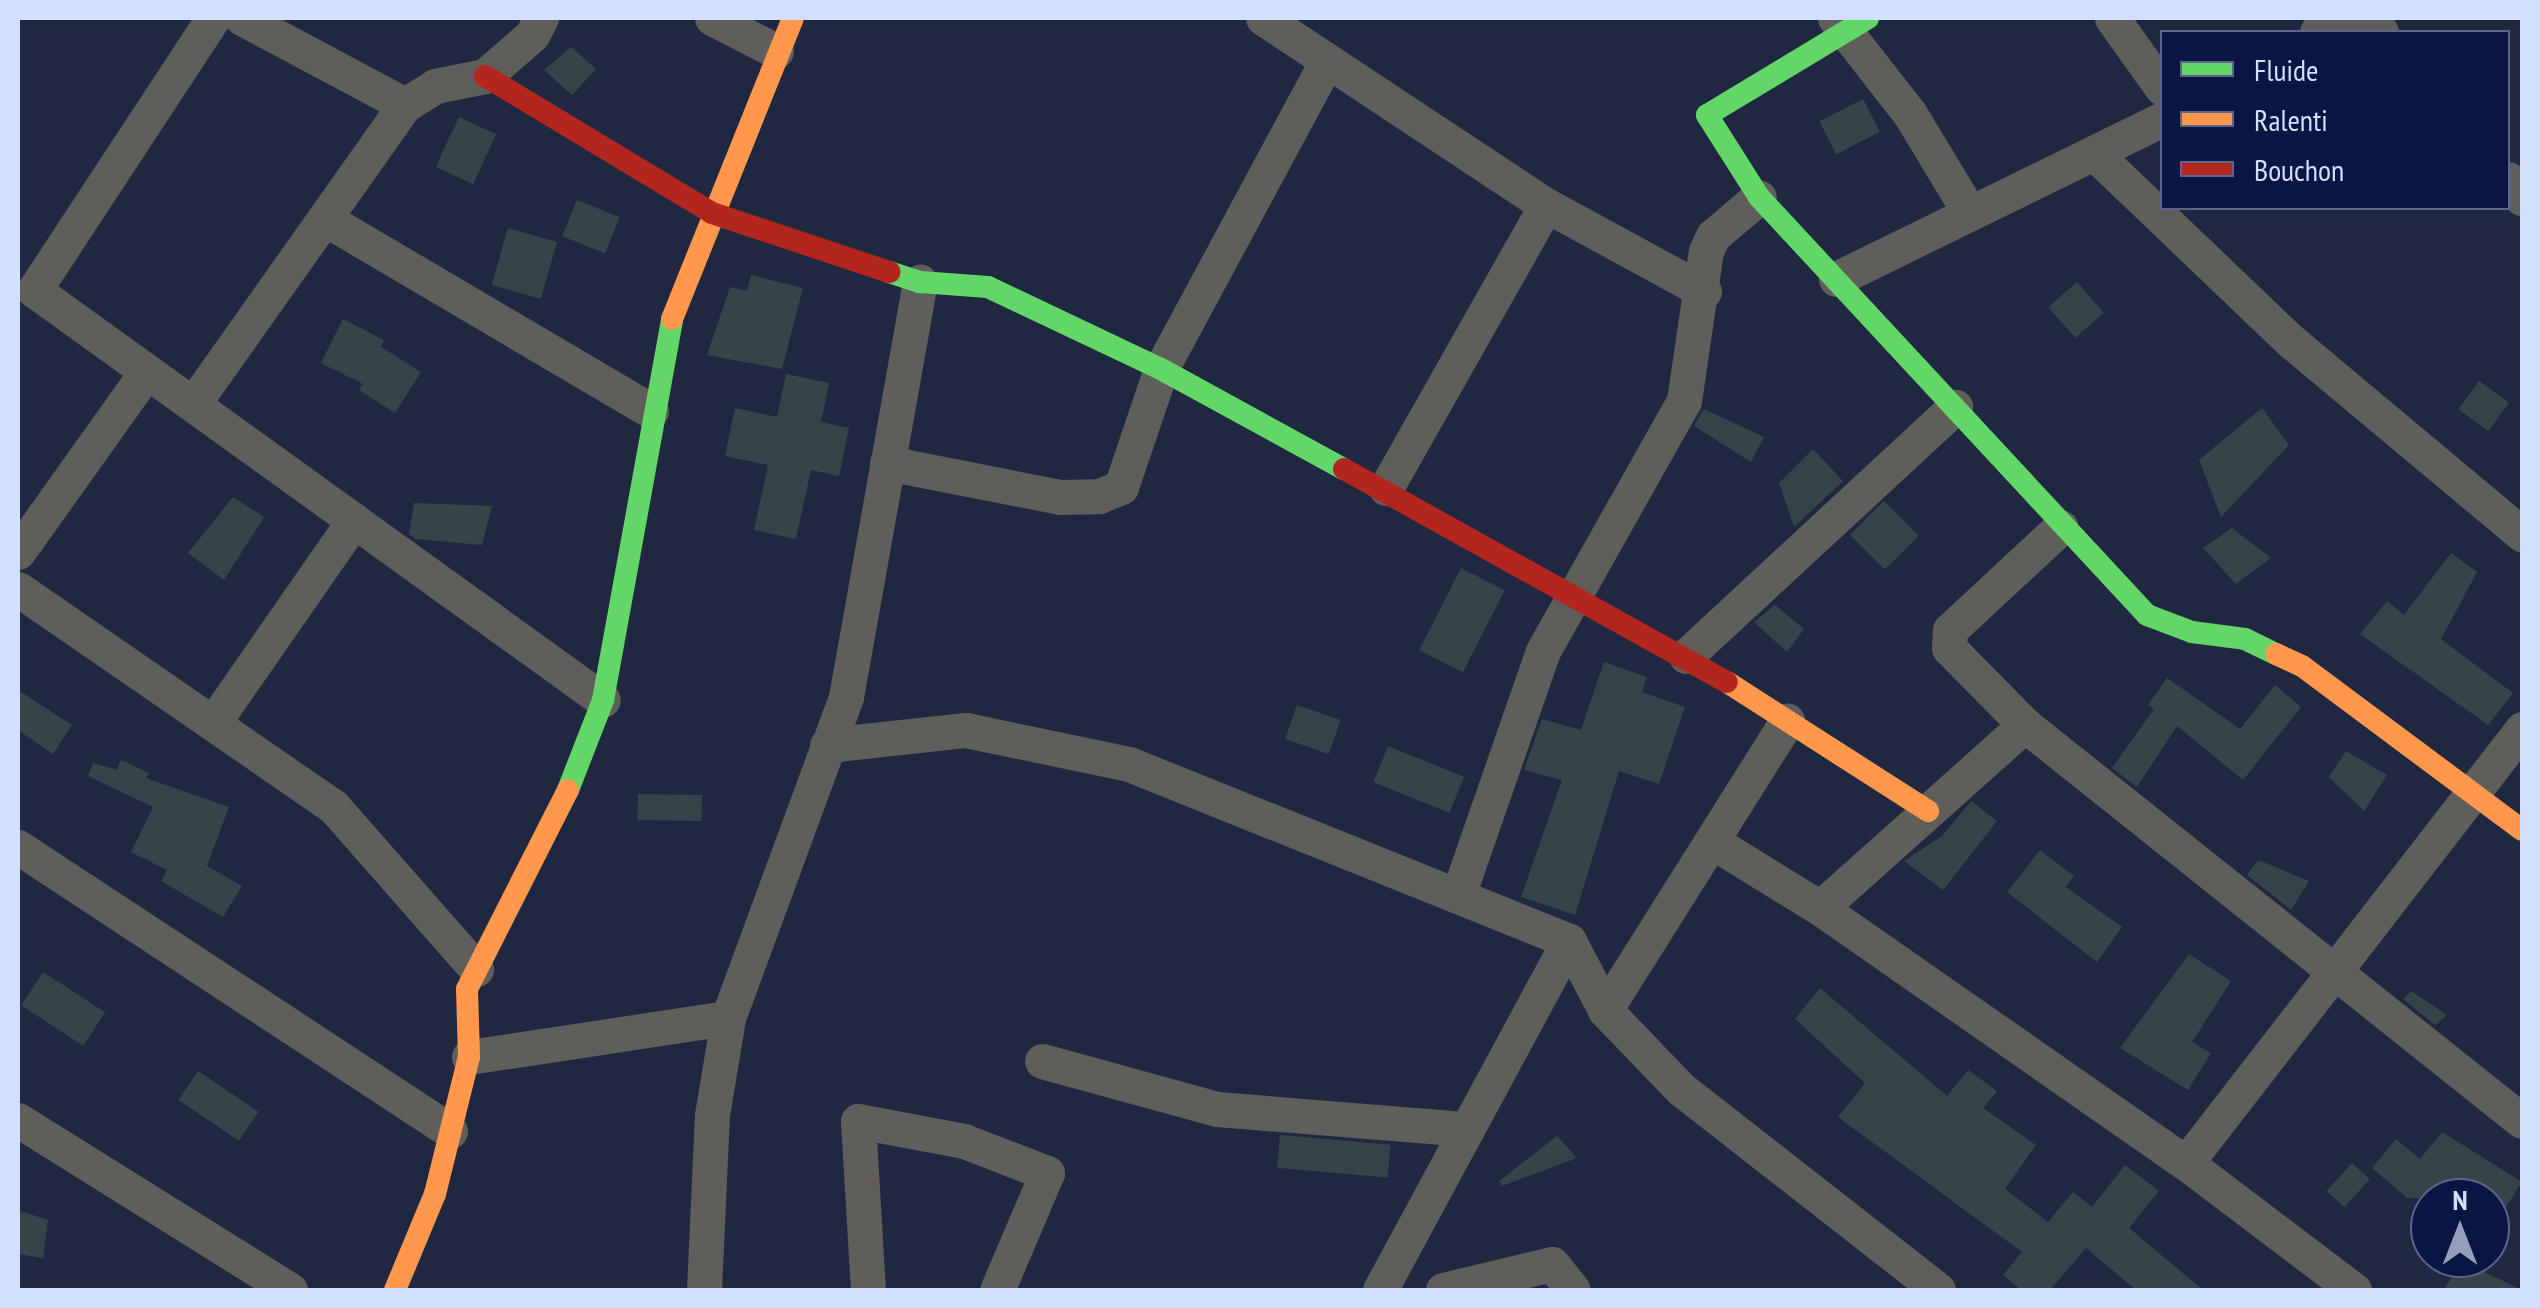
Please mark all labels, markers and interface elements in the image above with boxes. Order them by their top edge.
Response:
legend [2160,30,2510,210]
text: Fluide [2254,50,2318,89]
text: Ralenti [2254,100,2328,139]
text: Bouchon [2254,150,2344,189]
north arrow [2410,1178,2510,1278]
text: N [2452,1181,2468,1218]

